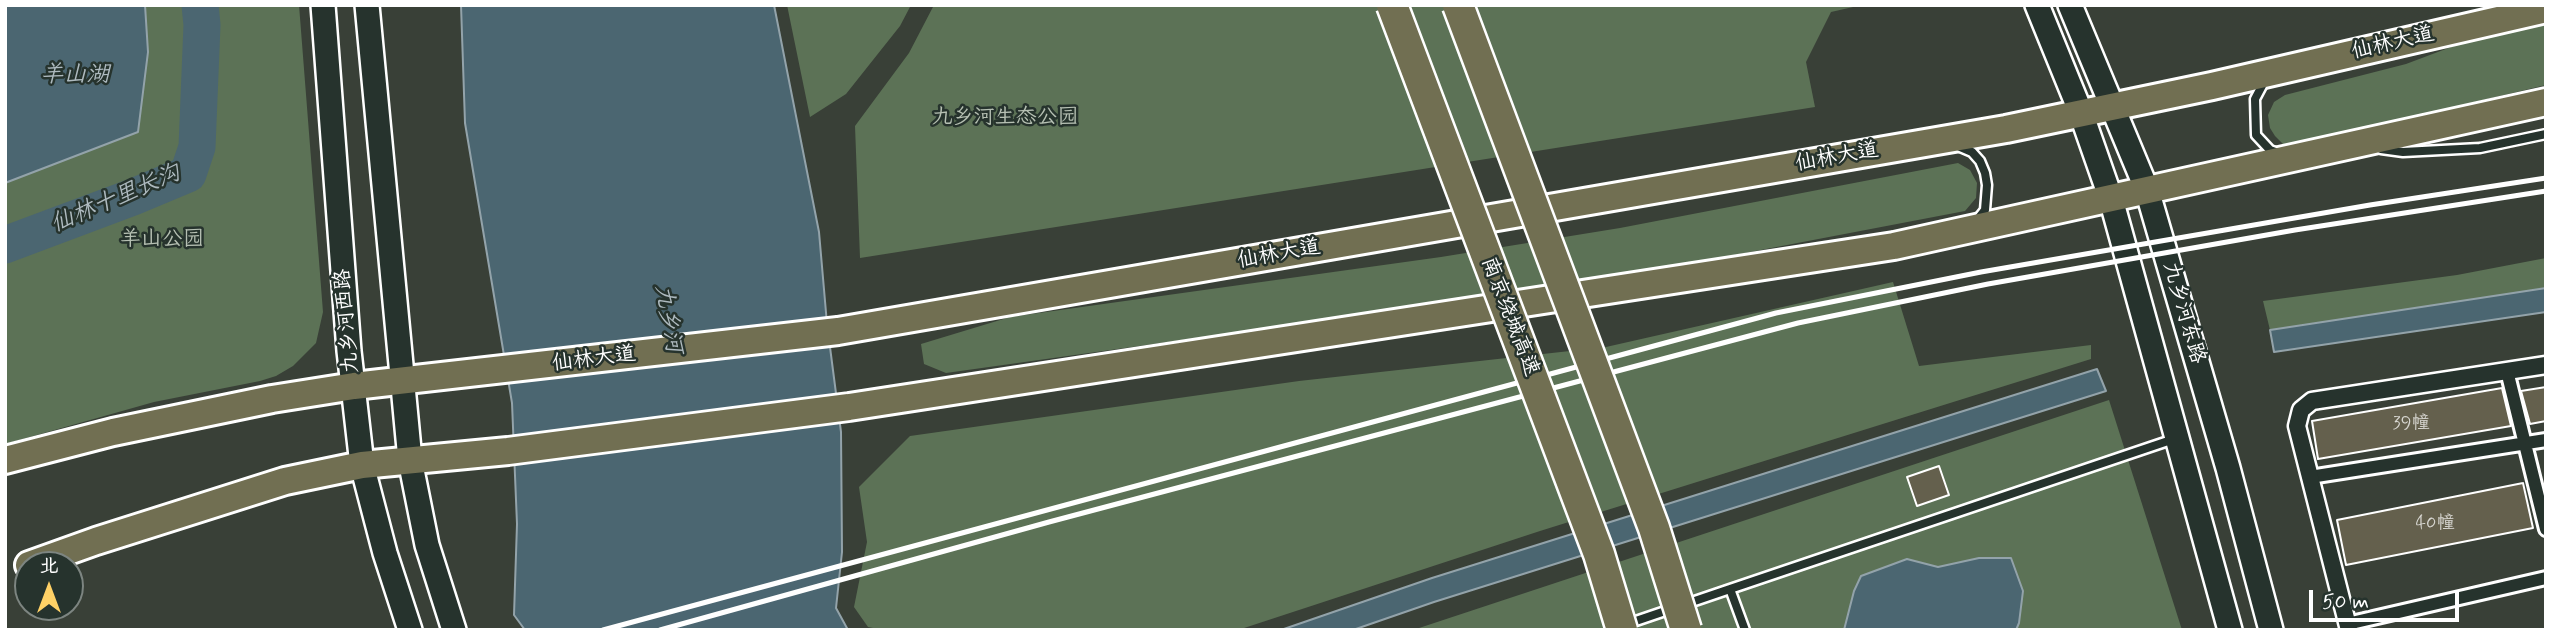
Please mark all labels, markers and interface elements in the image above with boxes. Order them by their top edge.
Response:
street label: 仙林大道 [2349,22,2437,66]
water label: 羊山湖 [41,62,109,90]
park label: 九乡河生态公园 [932,106,1078,132]
street label: 仙林大道 [1793,138,1881,178]
water label: 仙林十里长沟 [47,160,185,240]
park label: 羊山公园 [120,228,204,254]
street label: 仙林大道 [1235,235,1323,275]
street label: 南京绕城高速 [1475,254,1543,380]
street label: 九乡河东路 [2156,259,2210,367]
street label: 九乡河西路 [331,268,365,374]
water label: 九乡河 [647,283,687,355]
street label: 仙林大道 [551,342,637,378]
house number: 39幢 [2393,413,2429,435]
house number: 40幢 [2416,513,2454,535]
north arrow [14,551,84,621]
text: 北 [39,554,59,579]
scale bar [2313,576,2464,620]
text: 50 m [2322,588,2369,616]

